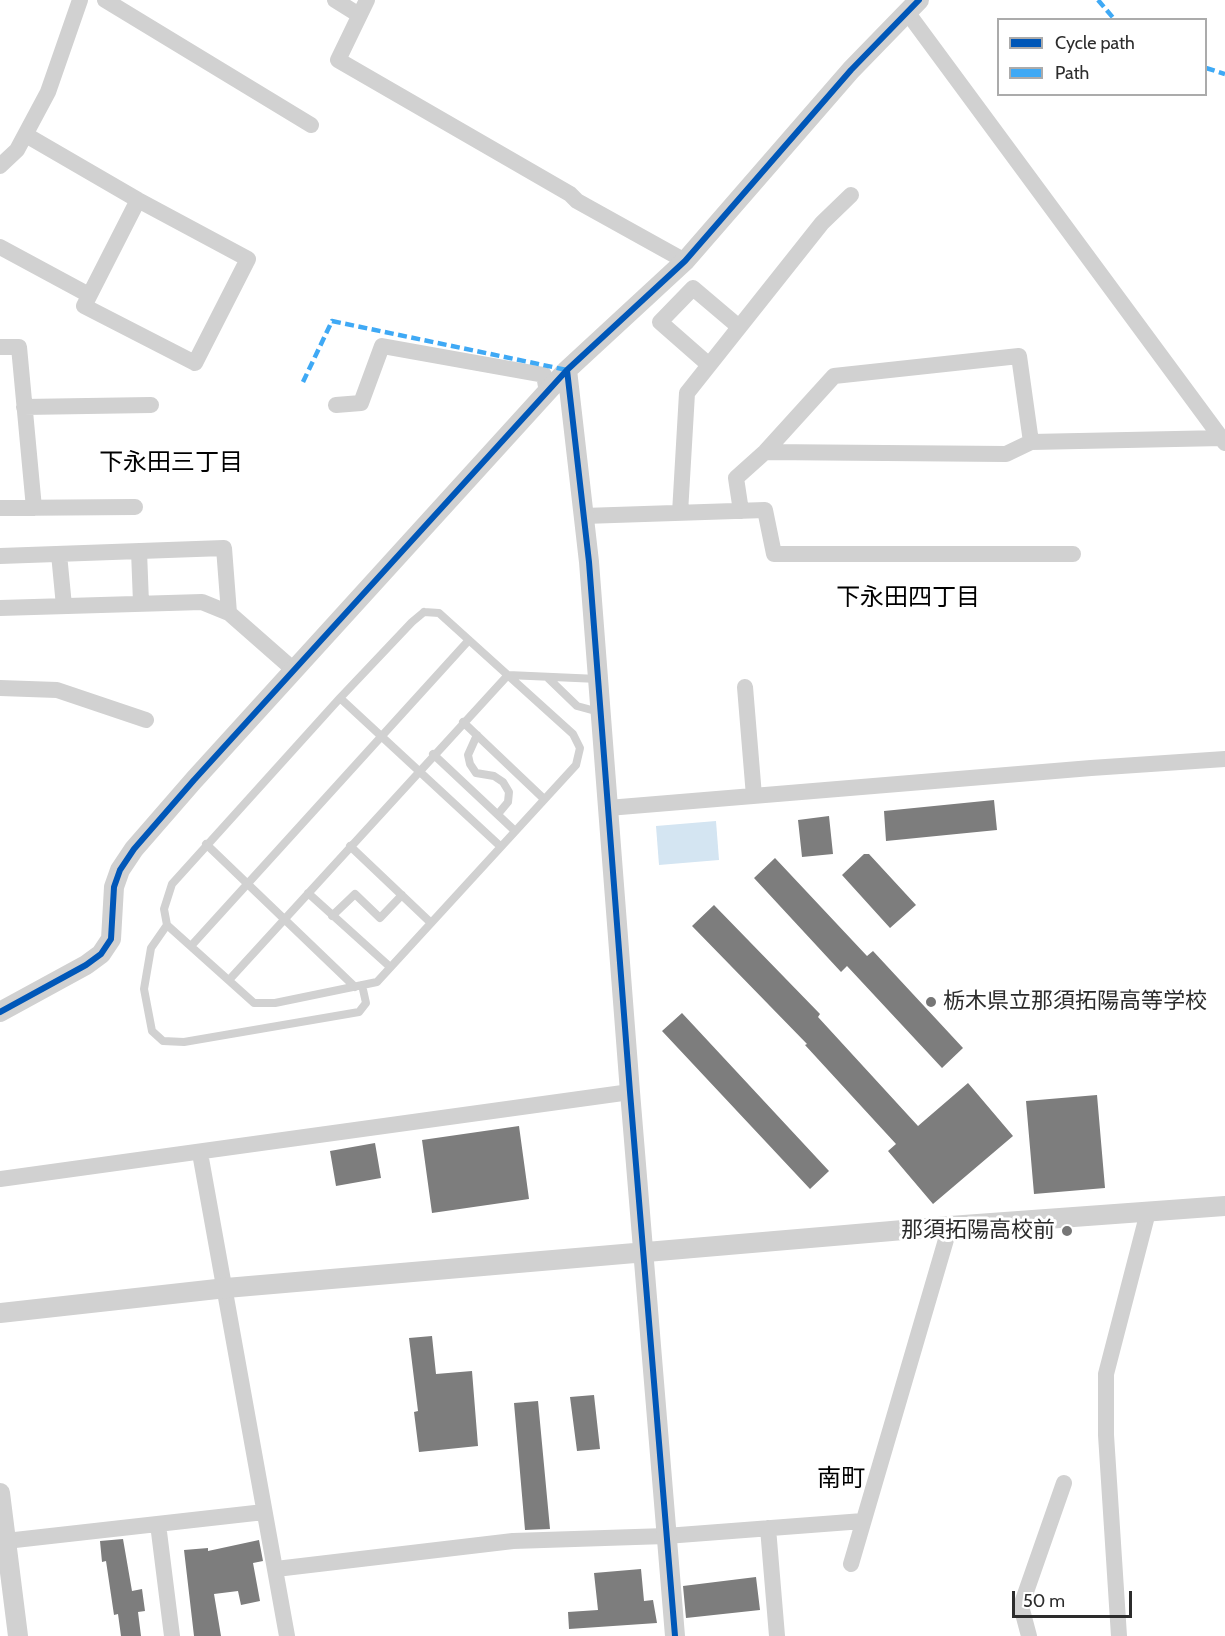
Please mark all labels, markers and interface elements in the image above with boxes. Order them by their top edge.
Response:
legend [997,18,1207,96]
text: Cycle path [1055,32,1135,54]
text: Path [1055,62,1089,84]
district label: 下永田三丁目 [99,449,243,477]
district label: 下永田四丁目 [836,584,980,612]
place label: 栃木県立那須拓陽高等学校 [943,989,1207,1015]
marker: 栃木県立那須拓陽高等学校 [924,995,938,1009]
place label: 那須拓陽高校前 [901,1218,1055,1244]
marker: 那須拓陽高校前 [1060,1224,1074,1238]
district label: 南町 [817,1465,865,1493]
scale bar [1015,1579,1135,1617]
text: 50 m [1023,1590,1065,1612]

